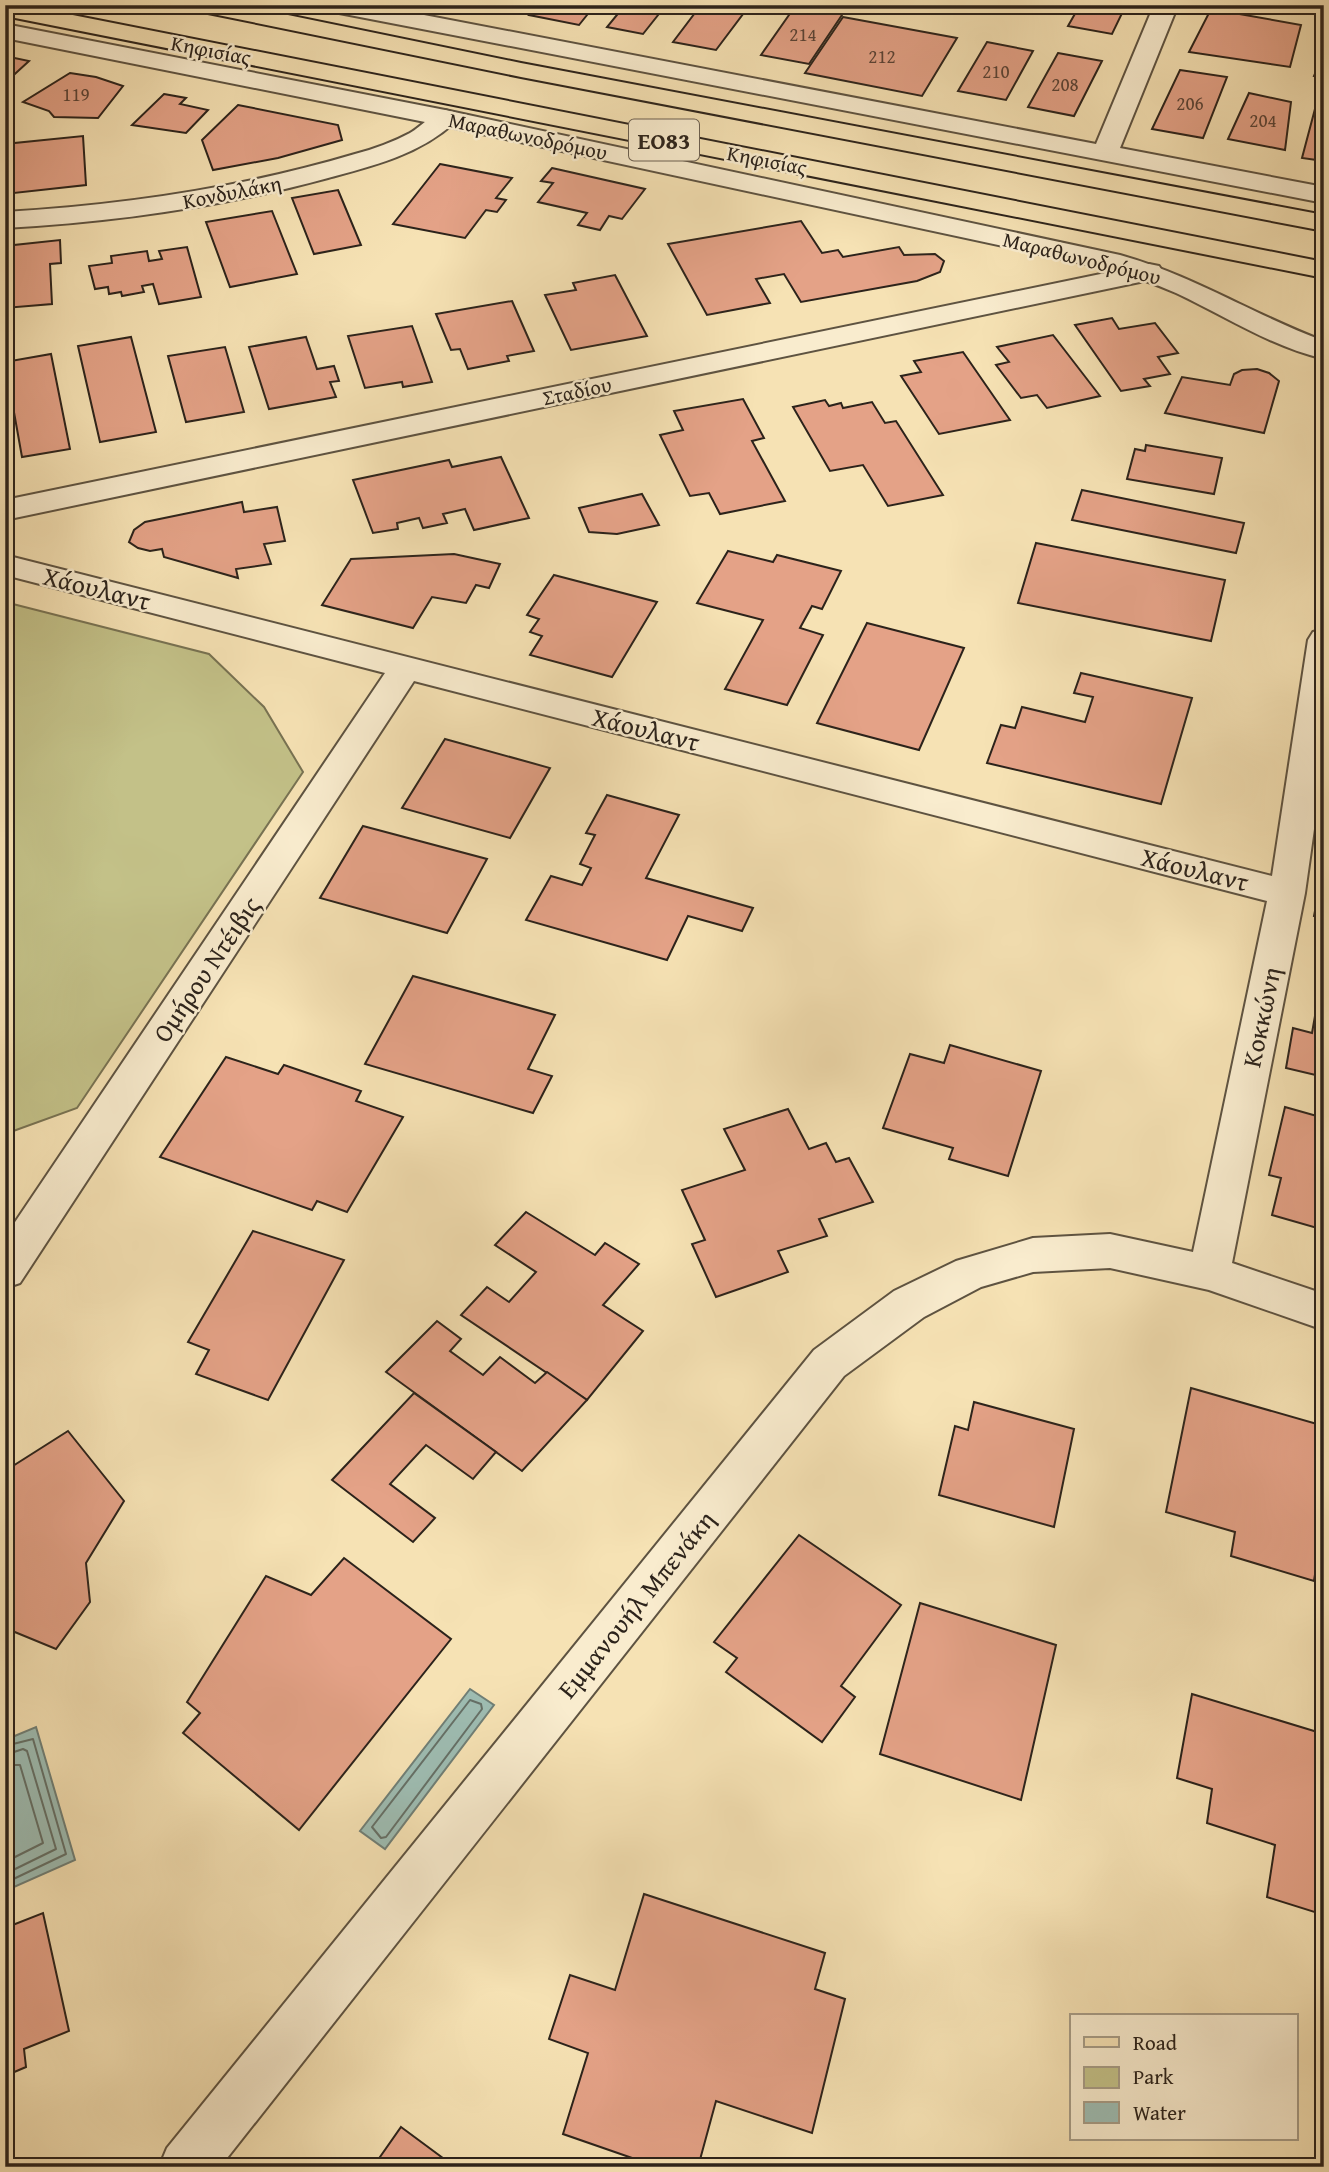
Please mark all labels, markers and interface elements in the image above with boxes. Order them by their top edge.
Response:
house number: 214 [789,20,817,48]
street label: Κηφισίας [168,27,254,73]
house number: 212 [868,42,896,70]
house number: 210 [982,57,1010,85]
house number: 208 [1051,70,1079,98]
house number: 119 [62,80,90,108]
house number: 206 [1176,89,1204,117]
street label: Μαραθωνοδρόμου [446,104,610,168]
house number: 204 [1249,106,1277,134]
road number: ΕΟ83 [629,120,699,160]
street label: Κηφισίας [724,137,810,183]
street label: Κονδυλάκη [180,167,284,217]
street label: Μαραθωνοδρόμου [1000,223,1164,293]
street label: Σταδίου [540,369,614,413]
street label: Χάουλαντ [39,556,156,620]
street label: Χάουλαντ [588,697,705,761]
street label: Χάουλαντ [1137,837,1254,901]
street label: Ομήρου Ντέιβις [143,888,269,1050]
street label: Κοκκώνη [1231,963,1291,1071]
street label: Εμμανουήλ Μπενάκη [548,1502,724,1706]
legend [1070,2014,1298,2140]
text: Road [1133,2027,1178,2058]
text: Park [1133,2061,1174,2092]
text: Water [1133,2097,1186,2128]

